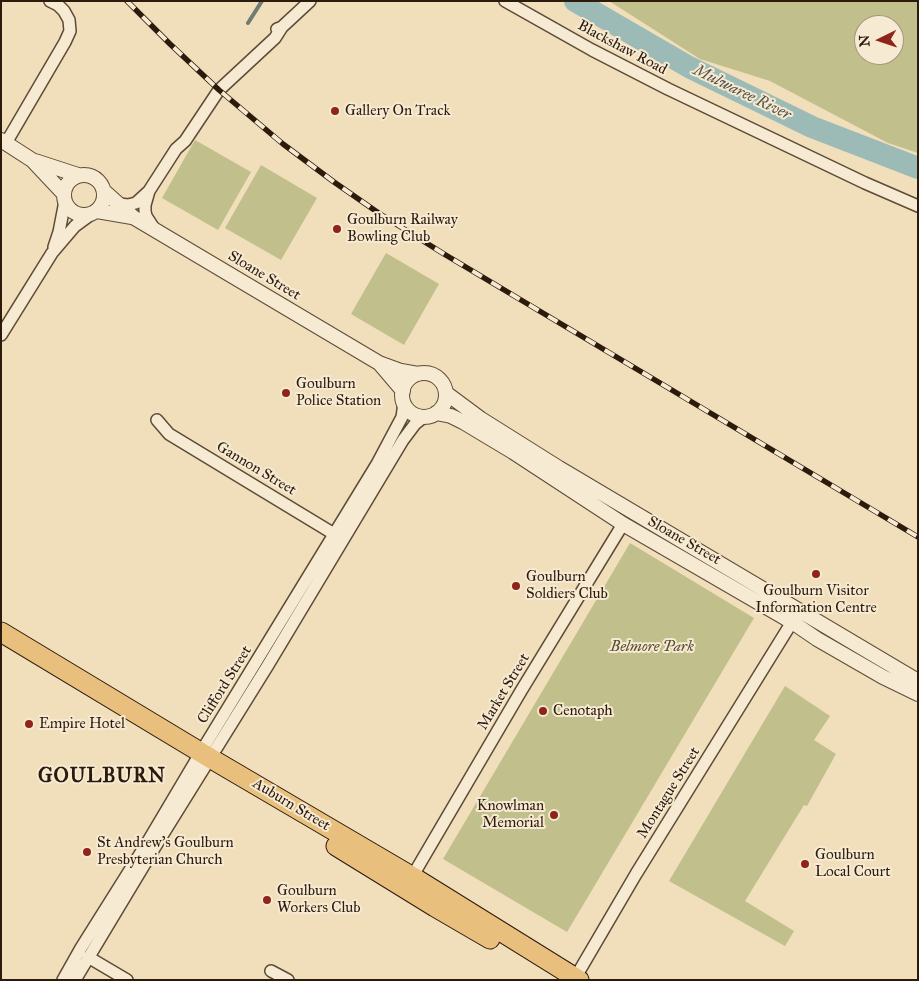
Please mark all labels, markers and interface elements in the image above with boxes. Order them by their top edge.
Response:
north arrow [854,15,904,65]
street label: Blackshaw Road [574,17,670,79]
text: N [856,34,873,48]
water label: Mulwaree River [690,61,794,125]
place label: Gallery On Track [345,102,450,120]
marker: Gallery On Track [329,105,341,117]
place label: Goulburn Railway Bowling Club [347,211,458,246]
marker: Goulburn Railway Bowling Club [331,223,343,235]
street label: Sloane Street [224,247,304,305]
place label: Goulburn Police Station [296,375,381,410]
marker: Goulburn Police Station [280,387,292,399]
street label: Gannon Street [213,438,299,500]
street label: Sloane Street [644,513,724,569]
place label: Goulburn Soldiers Club [526,568,608,603]
marker: Goulburn Visitor Information Centre [810,568,822,580]
marker: Goulburn Soldiers Club [510,580,522,592]
place label: Goulburn Visitor Information Centre [755,582,877,617]
park label: Belmore Park [610,638,694,656]
street label: Clifford Street [194,643,256,727]
street label: Market Street [474,650,534,734]
place label: Cenotaph [553,702,613,720]
marker: Cenotaph [537,705,549,717]
place label: Empire Hotel [39,715,125,733]
marker: Empire Hotel [23,718,35,730]
street label: Montague Street [634,744,704,842]
district label: GOULBURN [37,765,167,789]
street label: Auburn Street [249,775,333,835]
place label: Knowlman Memorial [477,797,544,832]
marker: Knowlman Memorial [548,809,560,821]
place label: St Andrew's Goulburn Presbyterian Church [97,834,234,869]
marker: St Andrew's Goulburn Presbyterian Church [81,846,93,858]
place label: Goulburn Local Court [815,846,891,881]
marker: Goulburn Local Court [799,858,811,870]
place label: Goulburn Workers Club [277,882,361,917]
marker: Goulburn Workers Club [261,894,273,906]

